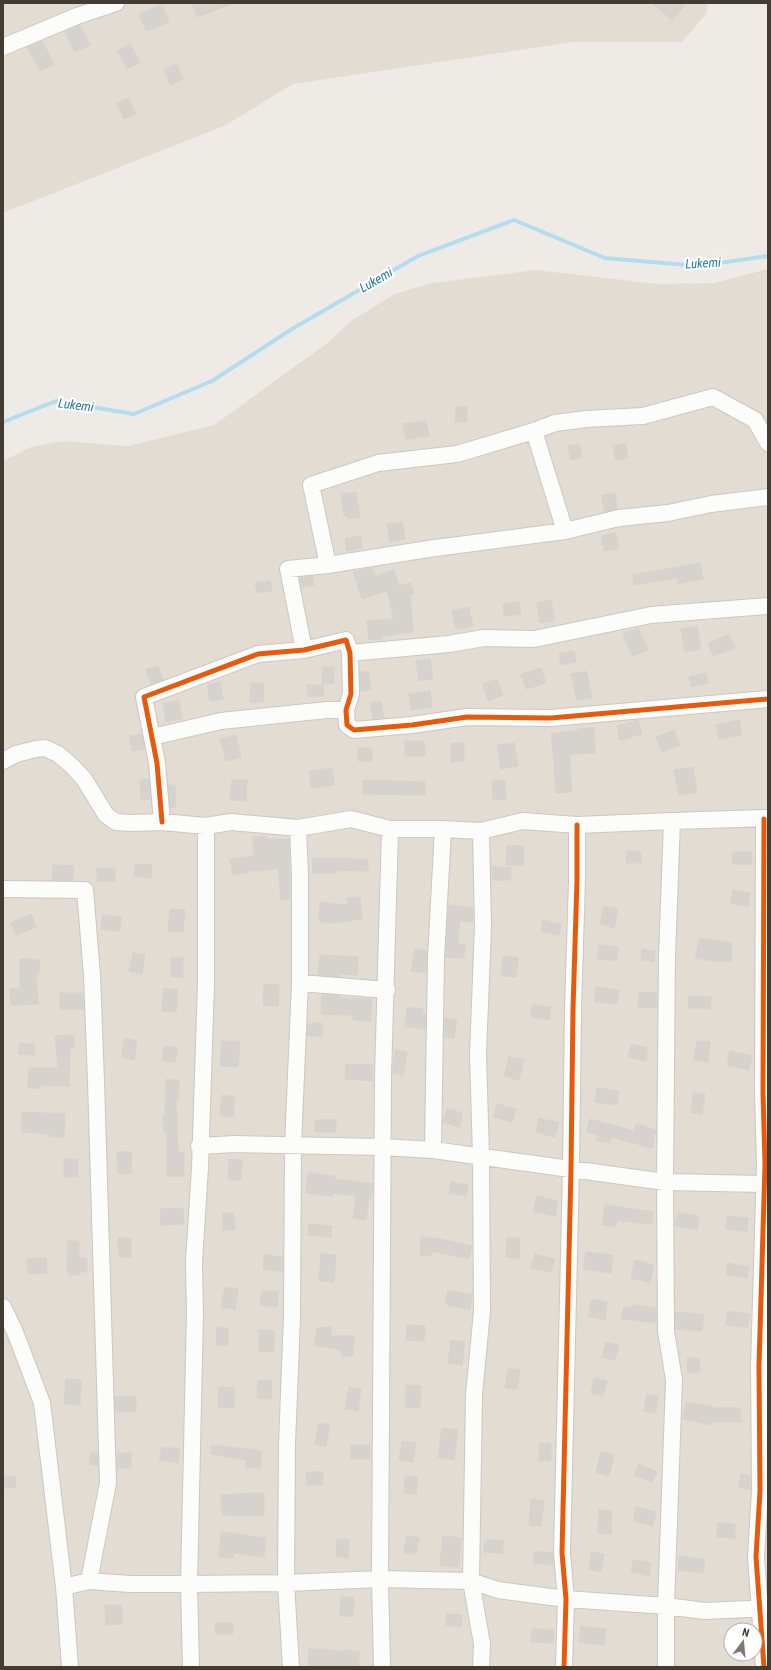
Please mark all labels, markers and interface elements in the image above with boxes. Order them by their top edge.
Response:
water label: Lukemi [685,255,721,271]
water label: Lukemi [357,265,395,295]
water label: Lukemi [57,395,95,415]
north arrow [723,1622,763,1662]
text: N [741,1626,751,1640]

